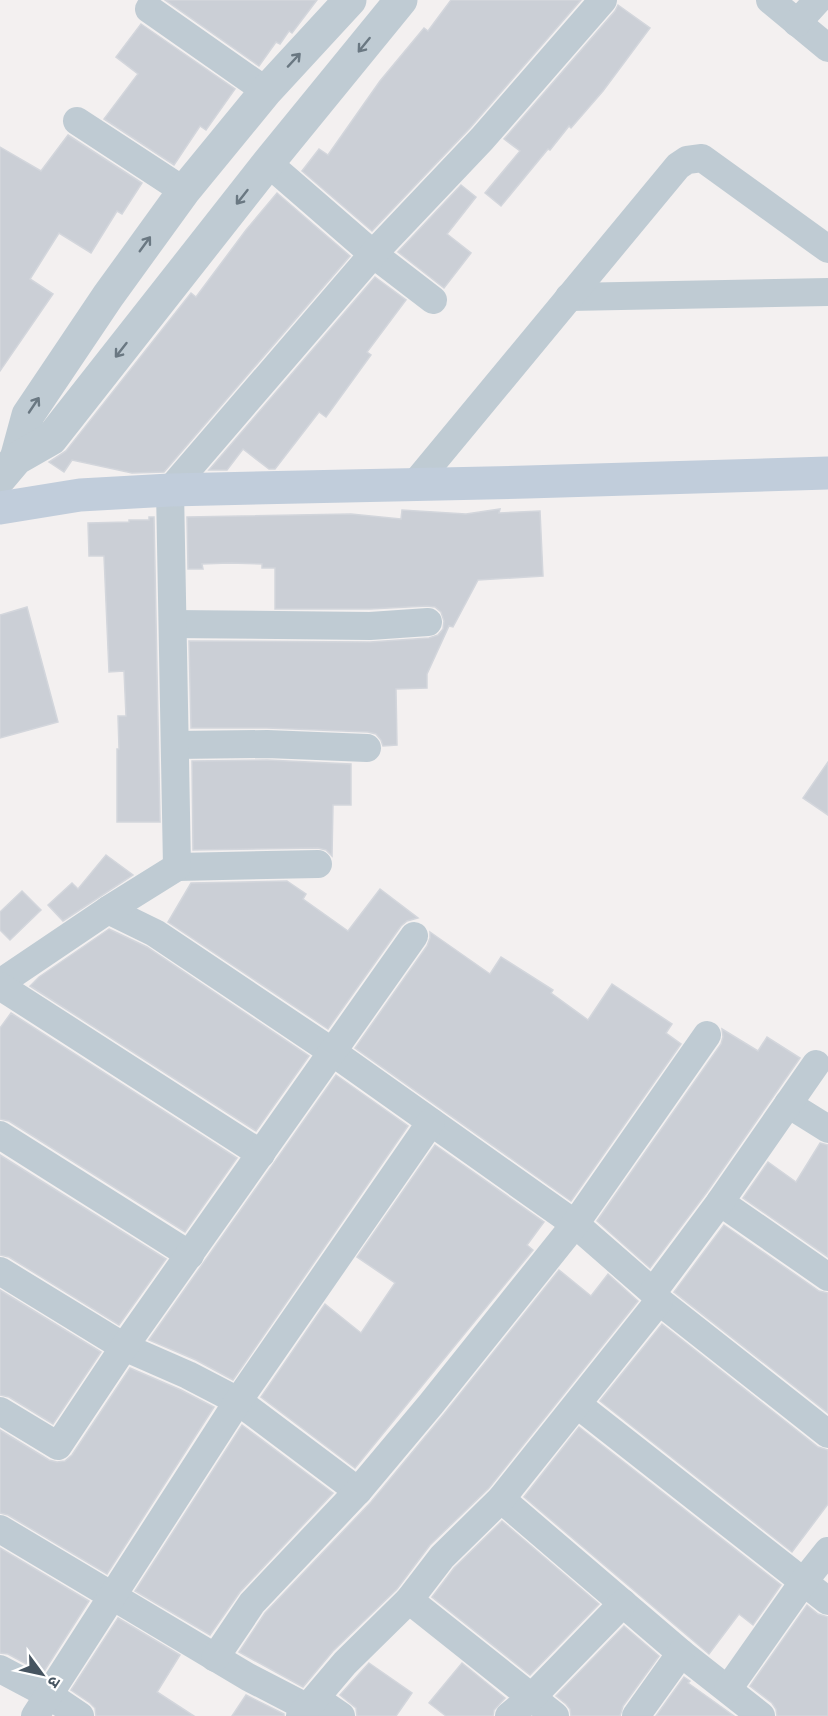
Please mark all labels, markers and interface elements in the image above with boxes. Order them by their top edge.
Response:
one-way arrow [357,37,370,53]
one-way arrow [287,53,301,68]
one-way arrow [235,189,248,205]
one-way arrow [139,237,151,253]
one-way arrow [115,342,128,358]
one-way arrow [28,397,40,413]
north arrow [12,1644,72,1704]
text: उ [42,1672,66,1693]

